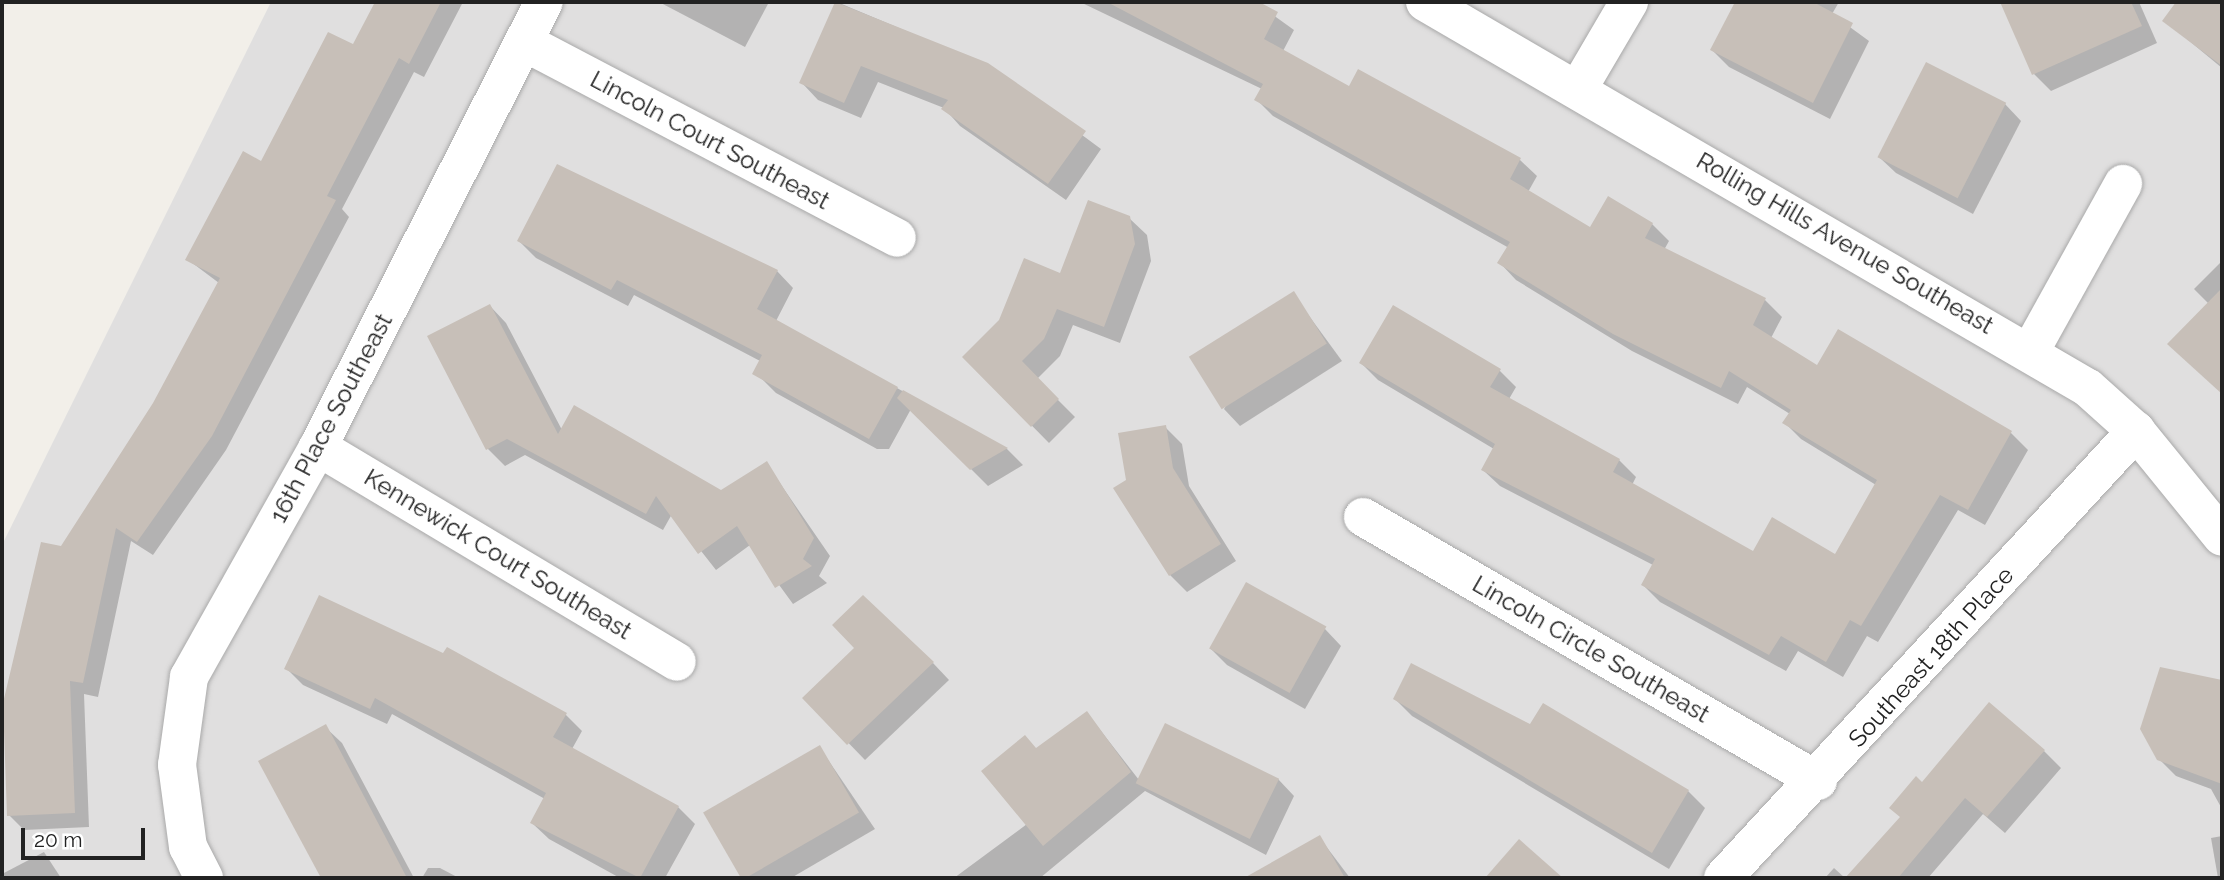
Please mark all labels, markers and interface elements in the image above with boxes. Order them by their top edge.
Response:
street label: Lincoln Court Southeast [585,65,835,215]
street label: Rolling Hills Avenue Southeast [1691,146,1999,340]
street label: 16th Place Southeast [264,309,398,527]
street label: Kennewick Court Southeast [359,463,637,645]
street label: Southeast 18th Place [1843,561,2019,753]
street label: Lincoln Circle Southeast [1467,569,1715,729]
scale bar [24,814,149,858]
text: 20 m [34,827,82,852]

